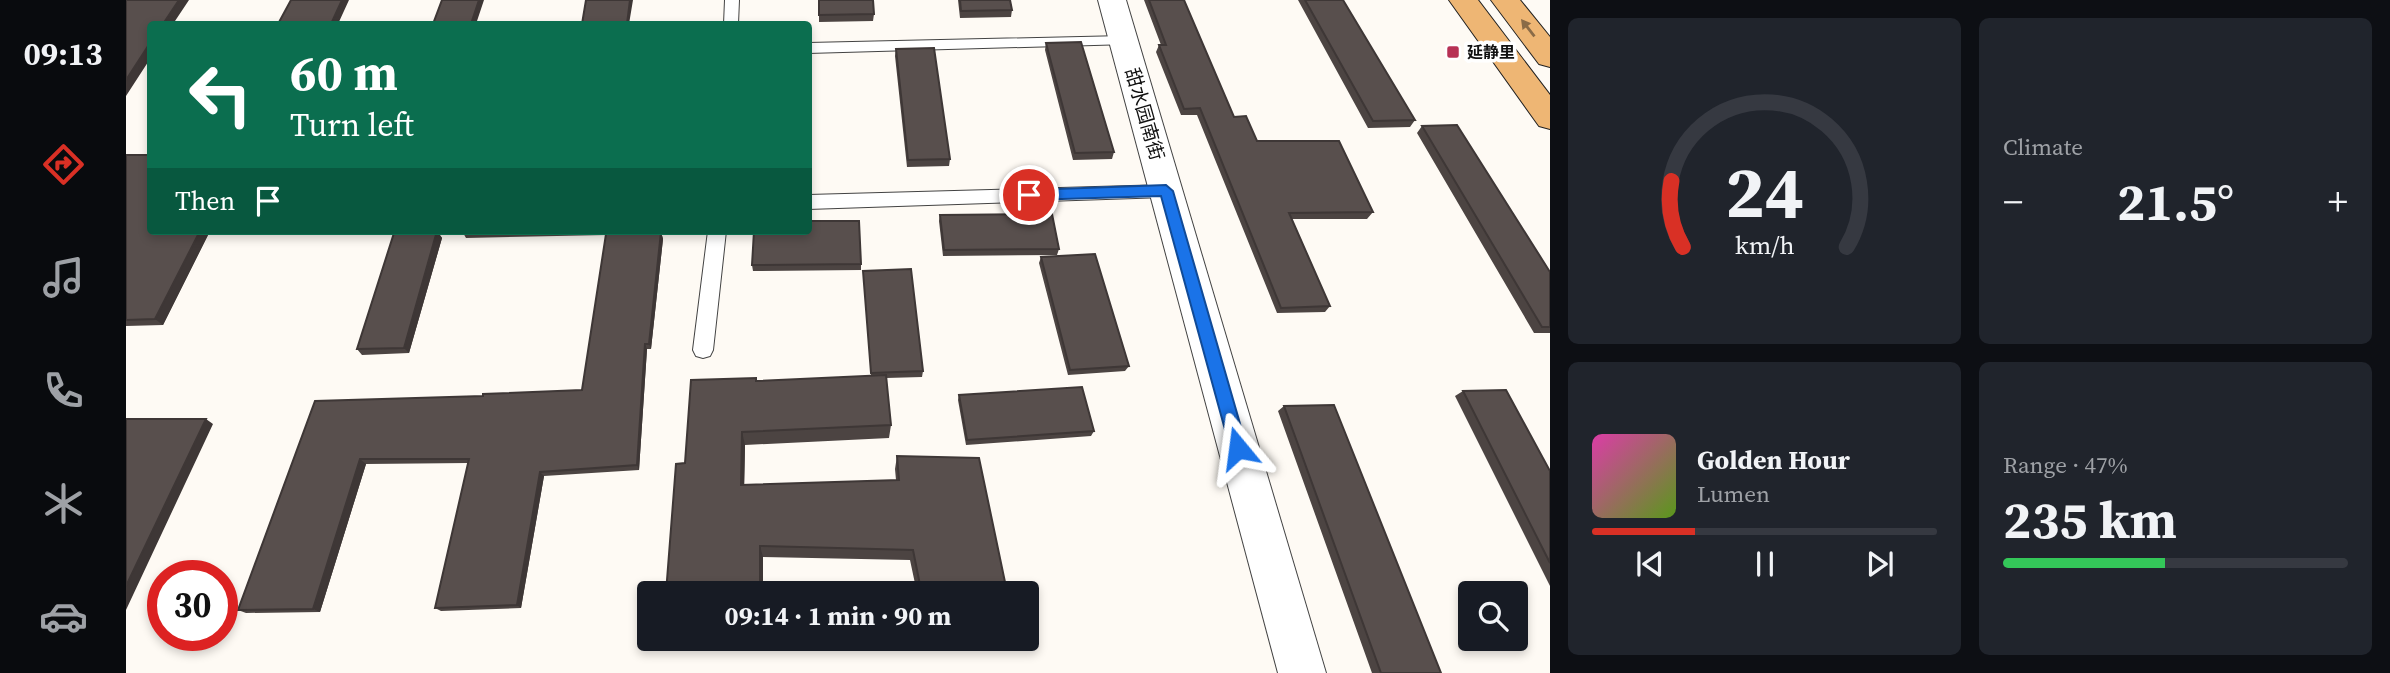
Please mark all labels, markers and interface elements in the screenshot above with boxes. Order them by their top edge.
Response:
one-way arrow [1520,20,1535,38]
text: 09:13 [24,32,102,76]
text: 60 m [290,39,398,106]
place label: 延静里 [1467,41,1515,63]
marker: 延静里 [1445,44,1461,60]
icon: left [175,49,266,140]
street label: 甜水园南街 [1119,65,1171,163]
text: Turn left [290,103,414,147]
text: Climate [2003,131,2083,163]
icon: directions [39,140,88,189]
text: 24 [1725,142,1804,241]
pin [999,165,1059,225]
text: 21.5° [2117,166,2234,237]
icon: arrive [1010,176,1048,214]
text: − [2003,176,2023,228]
text: + [2328,176,2348,228]
icon: arrive [249,182,287,220]
text: Then [175,183,235,219]
text: km/h [1735,228,1794,262]
icon: music [39,253,88,302]
icon: phone [39,366,88,415]
position arrow [1201,411,1275,485]
text: Golden Hour [1697,442,1850,478]
text: Range · 47% [2003,449,2128,481]
text: Lumen [1697,478,1770,510]
icon: climate [39,479,88,528]
text: 235 km [2003,484,2177,555]
icon: previous [1631,545,1669,583]
icon: pause [1746,545,1784,583]
icon: next [1861,545,1899,583]
speed limit sign: 30 [147,560,238,651]
map controls [1458,581,1528,651]
button: search [1458,581,1528,651]
icon: car [39,592,88,641]
text: 09:14 · 1 min · 90 m [725,598,951,634]

